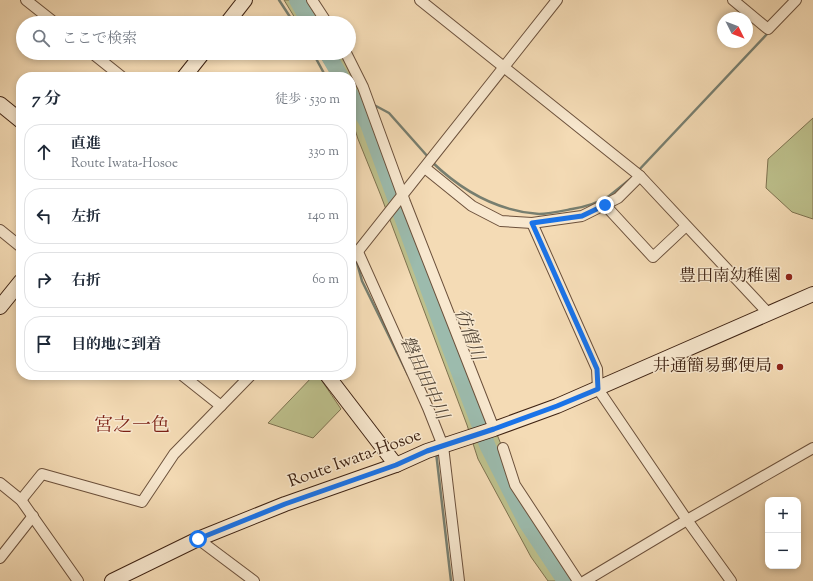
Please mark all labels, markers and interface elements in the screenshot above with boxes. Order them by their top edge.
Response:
north arrow [717,12,753,48]
search box [16,16,356,60]
icon: search [30,27,52,49]
text: ここで検索 [62,29,137,50]
text: 7 分 [32,88,61,112]
text: 徒歩 · 530 m [275,91,340,109]
text: 直進 [71,134,101,155]
icon: ahead [33,141,55,163]
text: 330 m [308,143,339,161]
text: Route Iwata-Hosoe [71,155,178,173]
route end [596,196,614,214]
icon: left [33,205,55,227]
text: 左折 [71,207,101,228]
text: 140 m [308,207,339,225]
place label: 豊田南幼稚園 [679,265,781,289]
icon: right [33,269,55,291]
text: 右折 [71,271,101,292]
text: 60 m [312,271,339,289]
marker: 豊田南幼稚園 [784,272,794,282]
water label: 彷僧川 [447,305,490,367]
water label: 磐田田中川 [392,332,455,426]
icon: arrive [33,333,55,355]
text: 目的地に到着 [71,335,161,356]
place label: 井通簡易郵便局 [653,355,772,379]
marker: 井通簡易郵便局 [775,362,785,372]
district label: 宮之一色 [94,413,170,440]
street label: Route Iwata-Hosoe [285,424,425,494]
map controls [765,497,801,569]
button: + [765,497,801,533]
route start [189,530,207,548]
button: − [765,533,801,569]

